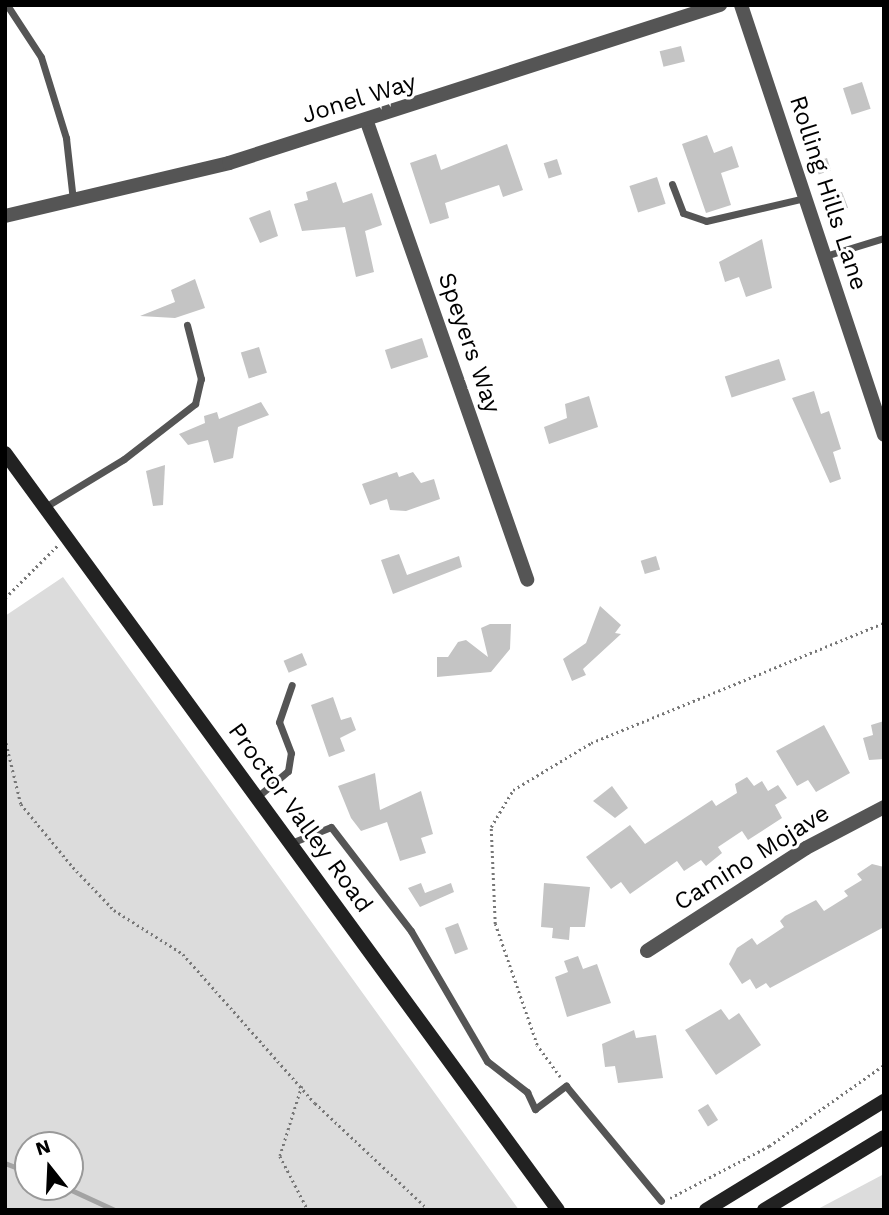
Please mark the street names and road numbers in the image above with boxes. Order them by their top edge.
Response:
street label: Jonel Way [298,68,420,130]
street label: Rolling Hills Lane [783,92,873,294]
street label: Speyers Way [431,269,507,417]
street label: Proctor Valley Road [221,717,379,919]
street label: Camino Mojave [669,799,835,917]

